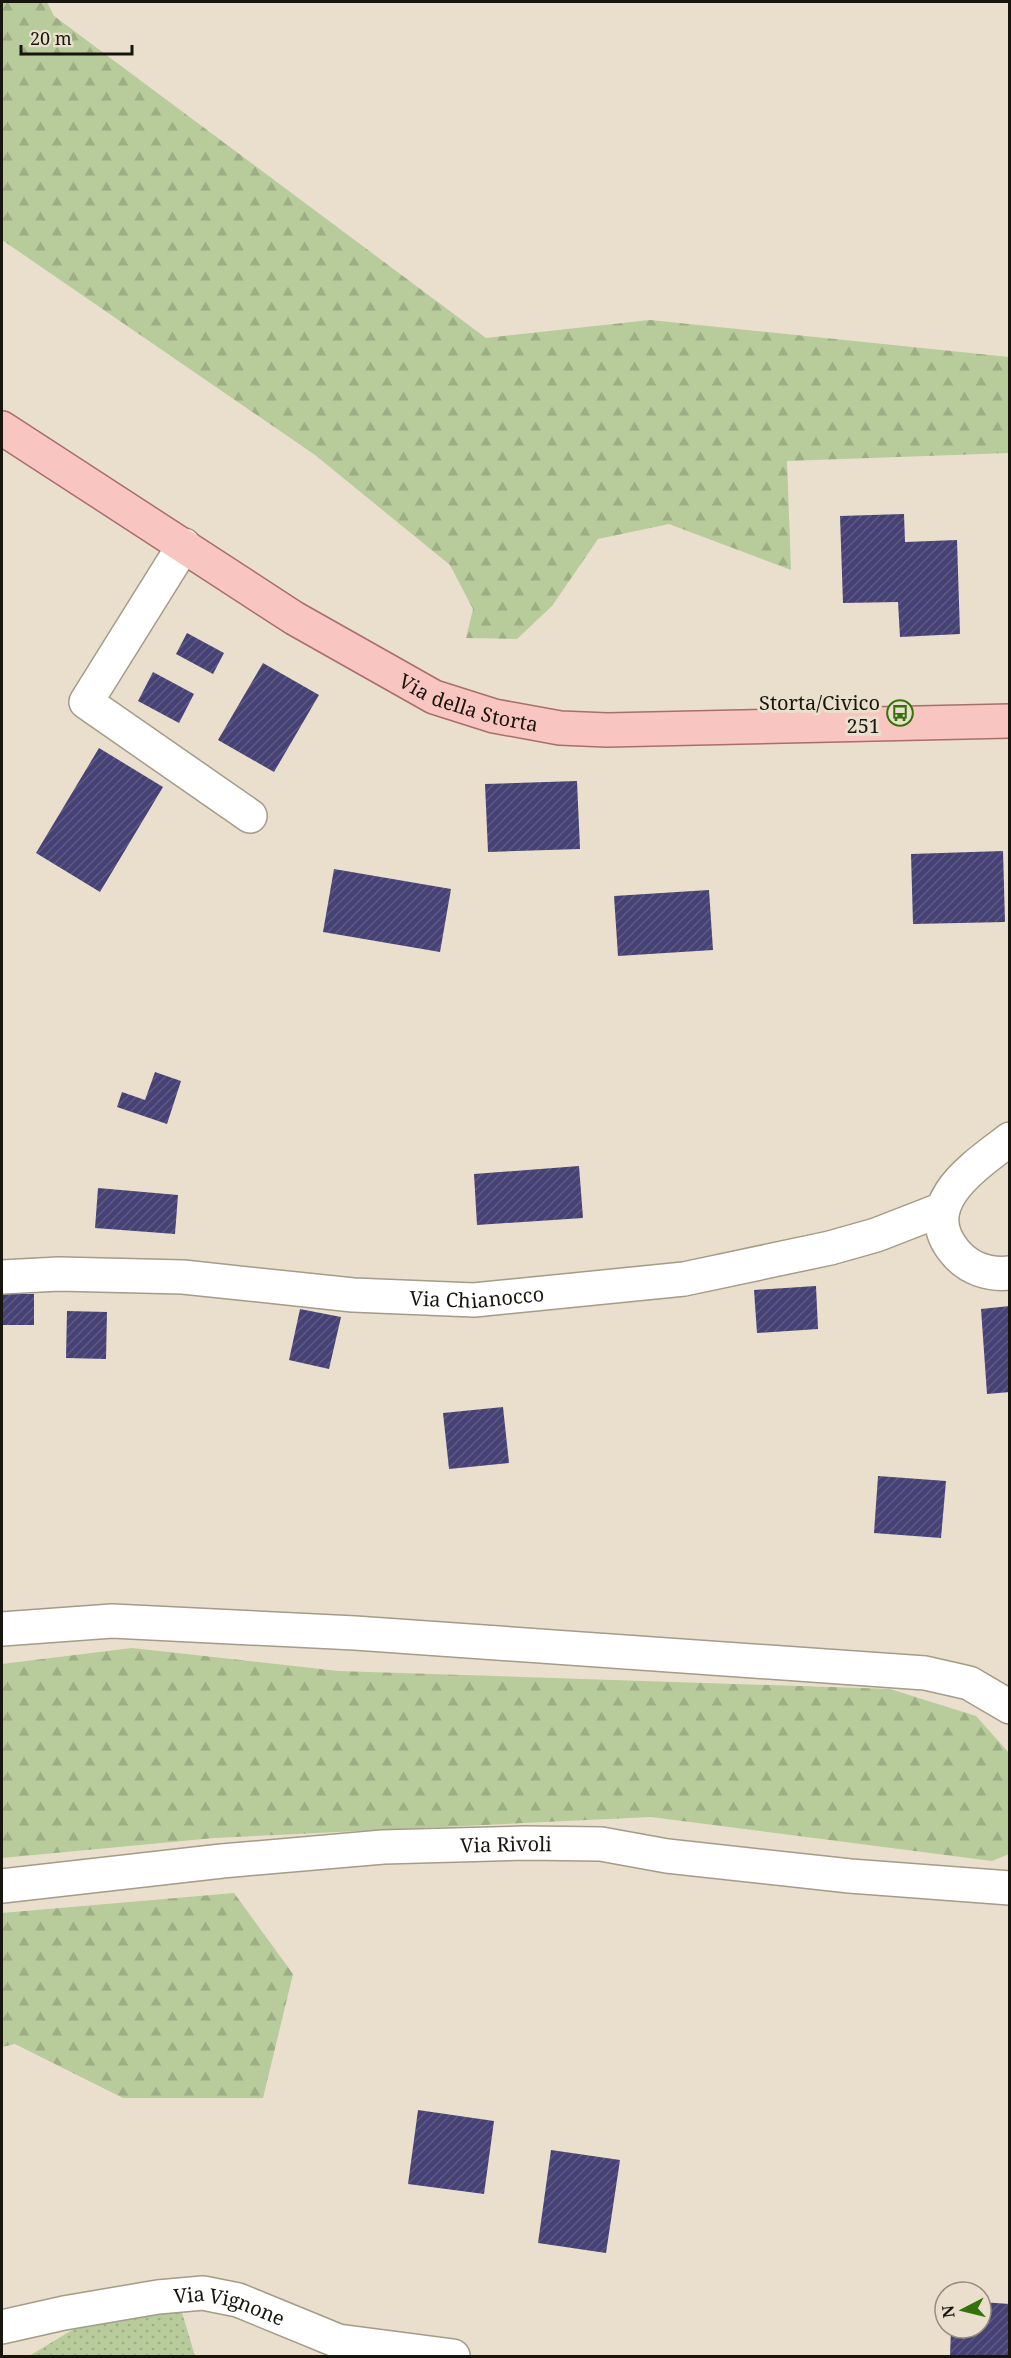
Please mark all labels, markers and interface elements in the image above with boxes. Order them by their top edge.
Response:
scale bar [21,18,132,56]
text: 20 m [30,26,72,50]
street label: Via della Storta [394,667,540,737]
place label: Storta/Civico 251 [759,689,880,739]
bus stop icon: Storta/Civico 251 [885,698,915,728]
street label: Via Chianocco [409,1280,545,1314]
street label: Via Rivoli [460,1829,553,1858]
street label: Via Vignone [172,2279,289,2331]
north arrow [933,2280,993,2340]
text: N [936,2304,960,2319]

